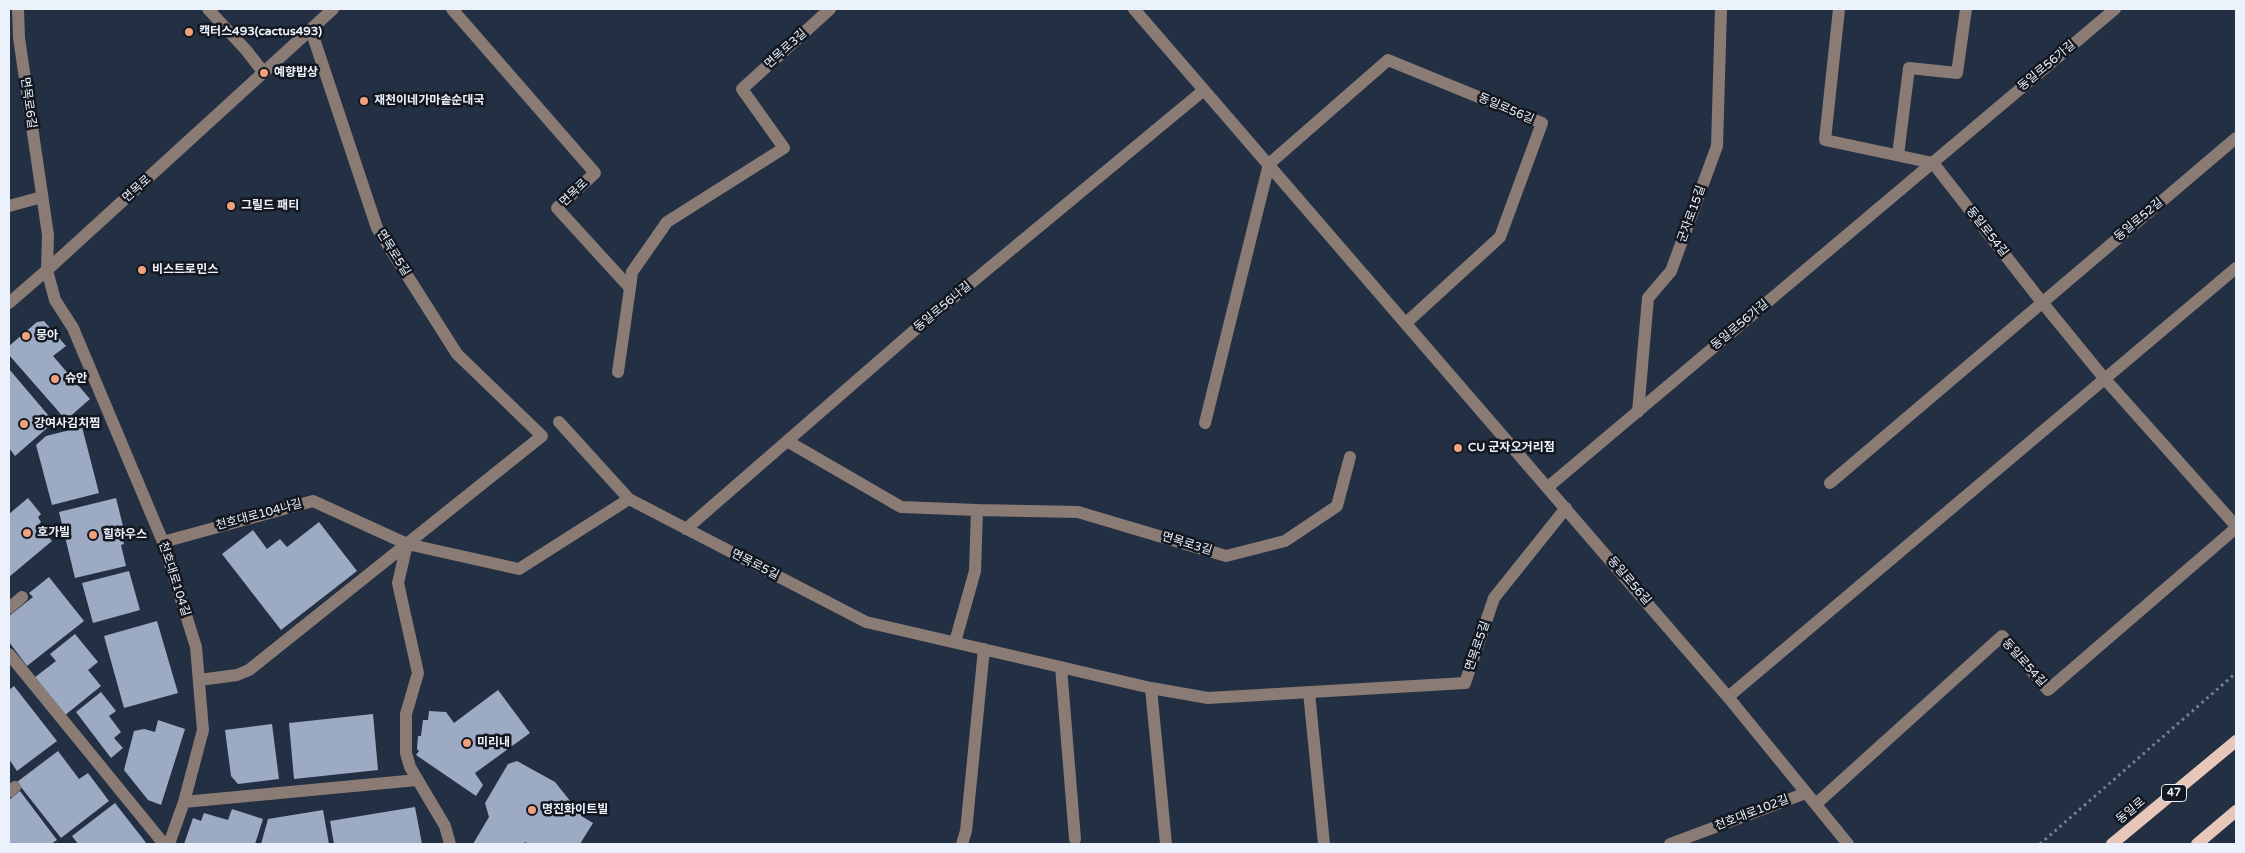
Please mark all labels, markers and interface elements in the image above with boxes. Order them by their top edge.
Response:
place label: 캑터스493(cactus493) [199,25,322,39]
marker: 캑터스493(cactus493) [183,26,195,38]
street label: 면목로3길 [762,26,810,72]
street label: 동일로56가길 [2015,38,2079,94]
place label: 예향밥상 [274,66,318,80]
marker: 예향밥상 [258,67,270,79]
street label: 면목로6길 [17,76,39,130]
street label: 동일로56길 [1476,91,1536,127]
place label: 재천이네가마솥순대국 [374,94,484,108]
marker: 재천이네가마솥순대국 [358,95,370,107]
street label: 면목로 [120,173,154,205]
street label: 면목로 [557,176,591,210]
street label: 군자로15길 [1675,184,1709,244]
street label: 동일로52길 [2112,195,2166,245]
place label: 그릴드 패티 [241,199,299,213]
marker: 그릴드 패티 [225,200,237,212]
street label: 동일로54길 [1963,204,2011,260]
street label: 면목로5길 [373,227,413,279]
place label: 비스트로민스 [152,263,218,277]
marker: 비스트로민스 [136,264,148,276]
street label: 동일로56나길 [911,279,975,335]
street label: 동일로56가길 [1708,297,1772,353]
place label: 뭉아 [36,329,58,343]
marker: 뭉아 [20,330,32,342]
place label: 슈안 [65,372,87,386]
marker: 슈안 [49,373,61,385]
place label: 강여사김치찜 [34,417,100,431]
marker: 강여사김치찜 [18,418,30,430]
place label: CU 군자오거리점 [1468,441,1555,455]
marker: CU 군자오거리점 [1452,442,1464,454]
street label: 천호대로104나길 [214,497,304,533]
place label: 호가빌 [37,526,70,540]
marker: 호가빌 [21,527,33,539]
place label: 힐하우스 [103,528,147,542]
marker: 힐하우스 [87,529,99,541]
street label: 면목로3길 [1160,530,1214,558]
street label: 천호대로104길 [155,540,193,618]
street label: 면목로5길 [729,547,781,583]
street label: 동일로56길 [1604,554,1654,608]
street label: 면목로5길 [1463,619,1493,673]
street label: 동일로54길 [1999,636,2049,690]
place label: 미리내 [477,736,510,750]
marker: 미리내 [461,737,473,749]
road number: 47 [2162,784,2186,801]
street label: 천호대로102길 [1713,792,1791,834]
street label: 동일로 [2114,795,2148,827]
place label: 명진화이트빌 [542,803,608,817]
marker: 명진화이트빌 [526,804,538,816]

